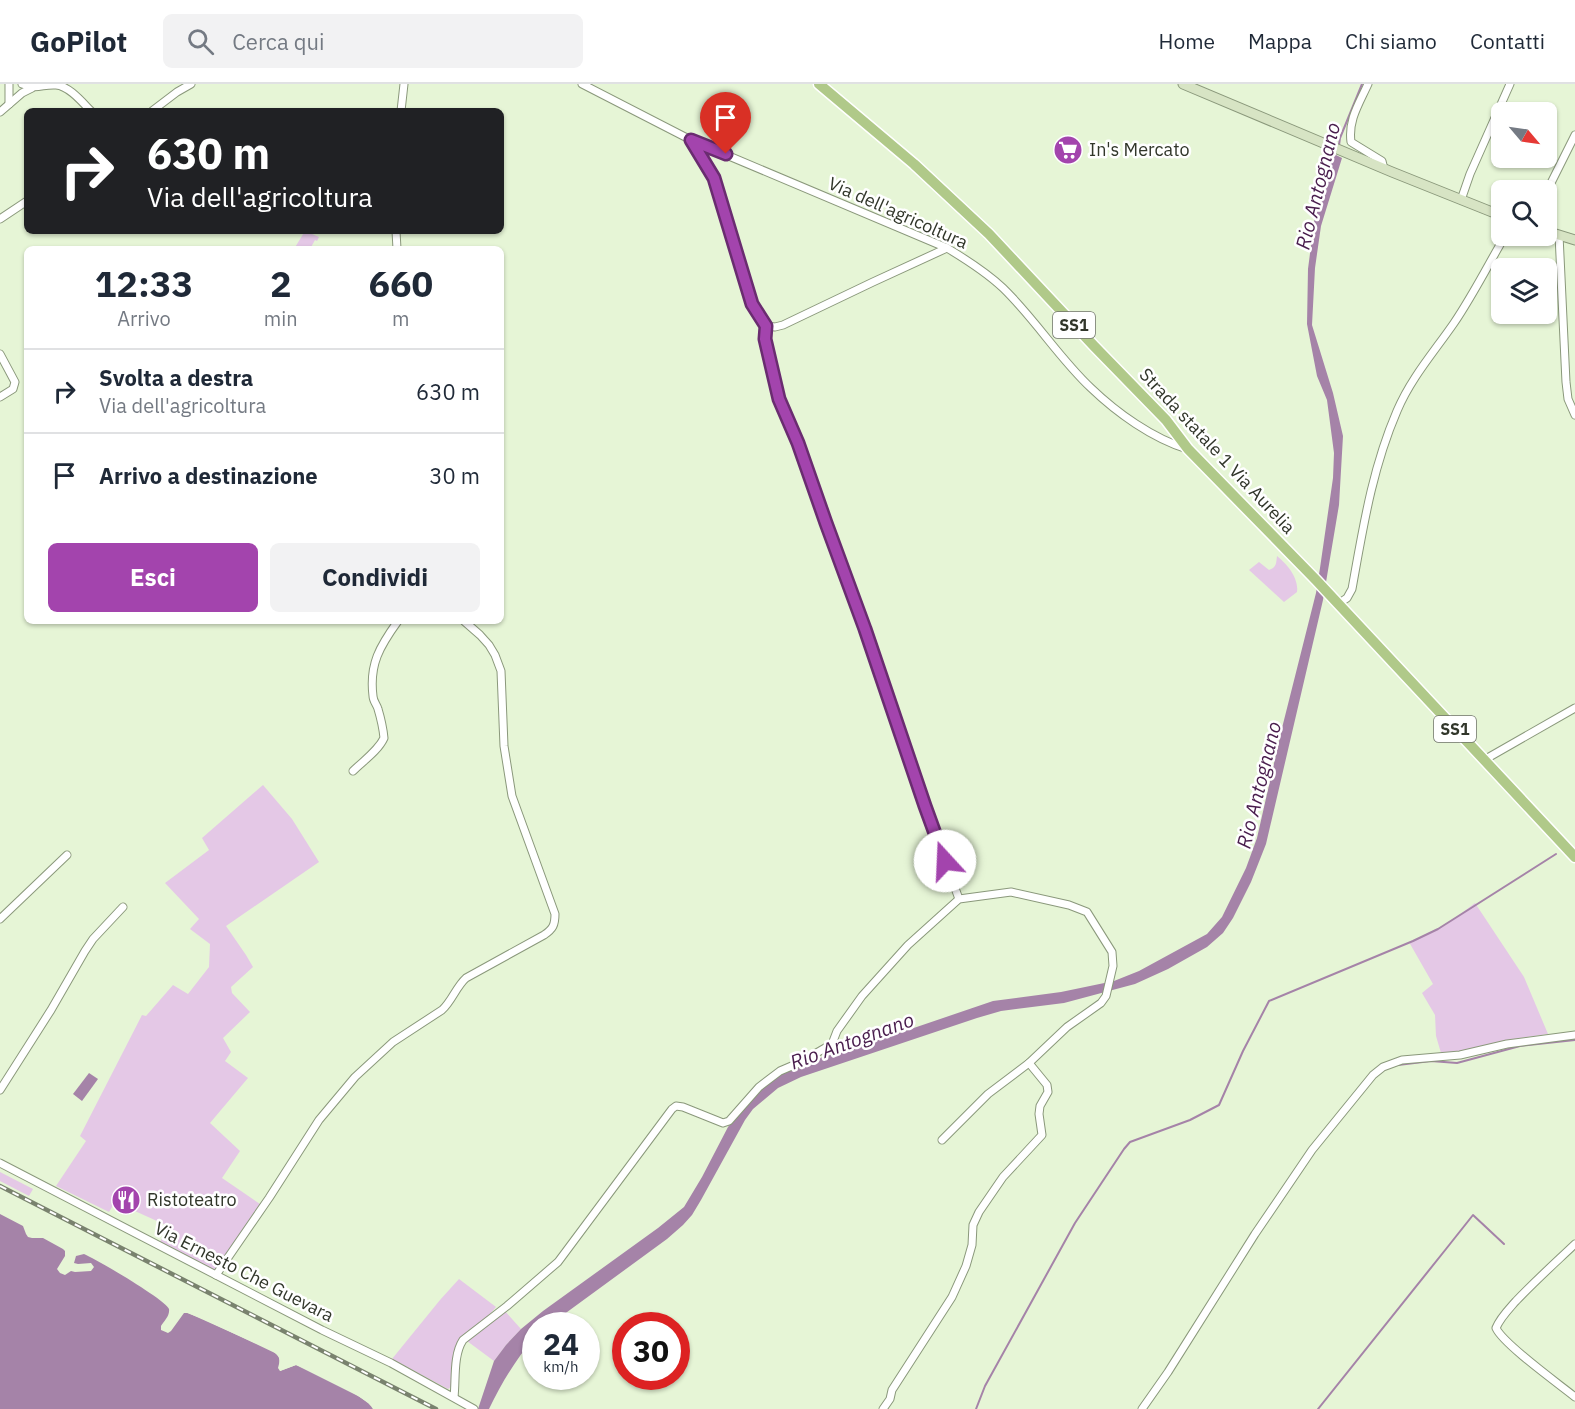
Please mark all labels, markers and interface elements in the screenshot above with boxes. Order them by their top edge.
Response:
search box [163,14,583,68]
text: GoPilot [30,23,127,60]
icon: search [184,25,217,58]
text: Cerca qui [232,27,325,56]
text: Home [1159,27,1215,55]
text: Mappa [1248,27,1312,55]
text: Chi siamo [1345,27,1437,55]
text: Contatti [1470,27,1545,55]
pin [700,92,751,154]
icon: arrive [709,101,742,134]
north arrow [1491,102,1557,168]
map controls [1491,102,1557,324]
water label: Rio Antognano [1289,120,1346,252]
text: 630 m [147,126,270,181]
icon: right [48,132,126,210]
supermarket icon: In's Mercato [1052,134,1084,166]
place label: In's Mercato [1089,138,1190,161]
street label: Via dell'agricoltura [825,171,972,254]
text: Via dell'agricoltura [147,179,373,214]
button: search [1491,180,1557,246]
button: layers [1491,258,1557,324]
text: 12:33 [95,260,193,307]
text: 2 [270,260,292,307]
text: 660 [368,260,433,307]
text: Arrivo [117,305,171,332]
text: min [264,305,298,332]
text: m [392,305,410,332]
road number: SS1 [1053,312,1095,338]
text: Svolta a destra [99,363,253,392]
street label: Strada statale 1 Via Aurelia [1135,363,1300,539]
icon: right [48,375,81,408]
text: 630 m [416,377,480,406]
text: Via dell'agricoltura [99,392,266,419]
icon: arrive [48,459,81,492]
text: Arrivo a destinazione [99,461,318,490]
text: 30 m [429,461,480,490]
button: Esci [48,543,258,612]
button: Condividi [270,543,480,612]
road number: SS1 [1434,716,1476,742]
water label: Rio Antognano [1230,719,1287,851]
position arrow [913,829,977,893]
water label: Rio Antognano [786,1006,918,1075]
restaurant icon: Ristoteatro [110,1184,142,1216]
place label: Ristoteatro [147,1188,237,1211]
street label: Via Ernesto Che Guevara [151,1216,338,1327]
speed limit sign: 30 [612,1312,690,1390]
text: 24 [543,1324,579,1363]
text: km/h [543,1357,579,1376]

